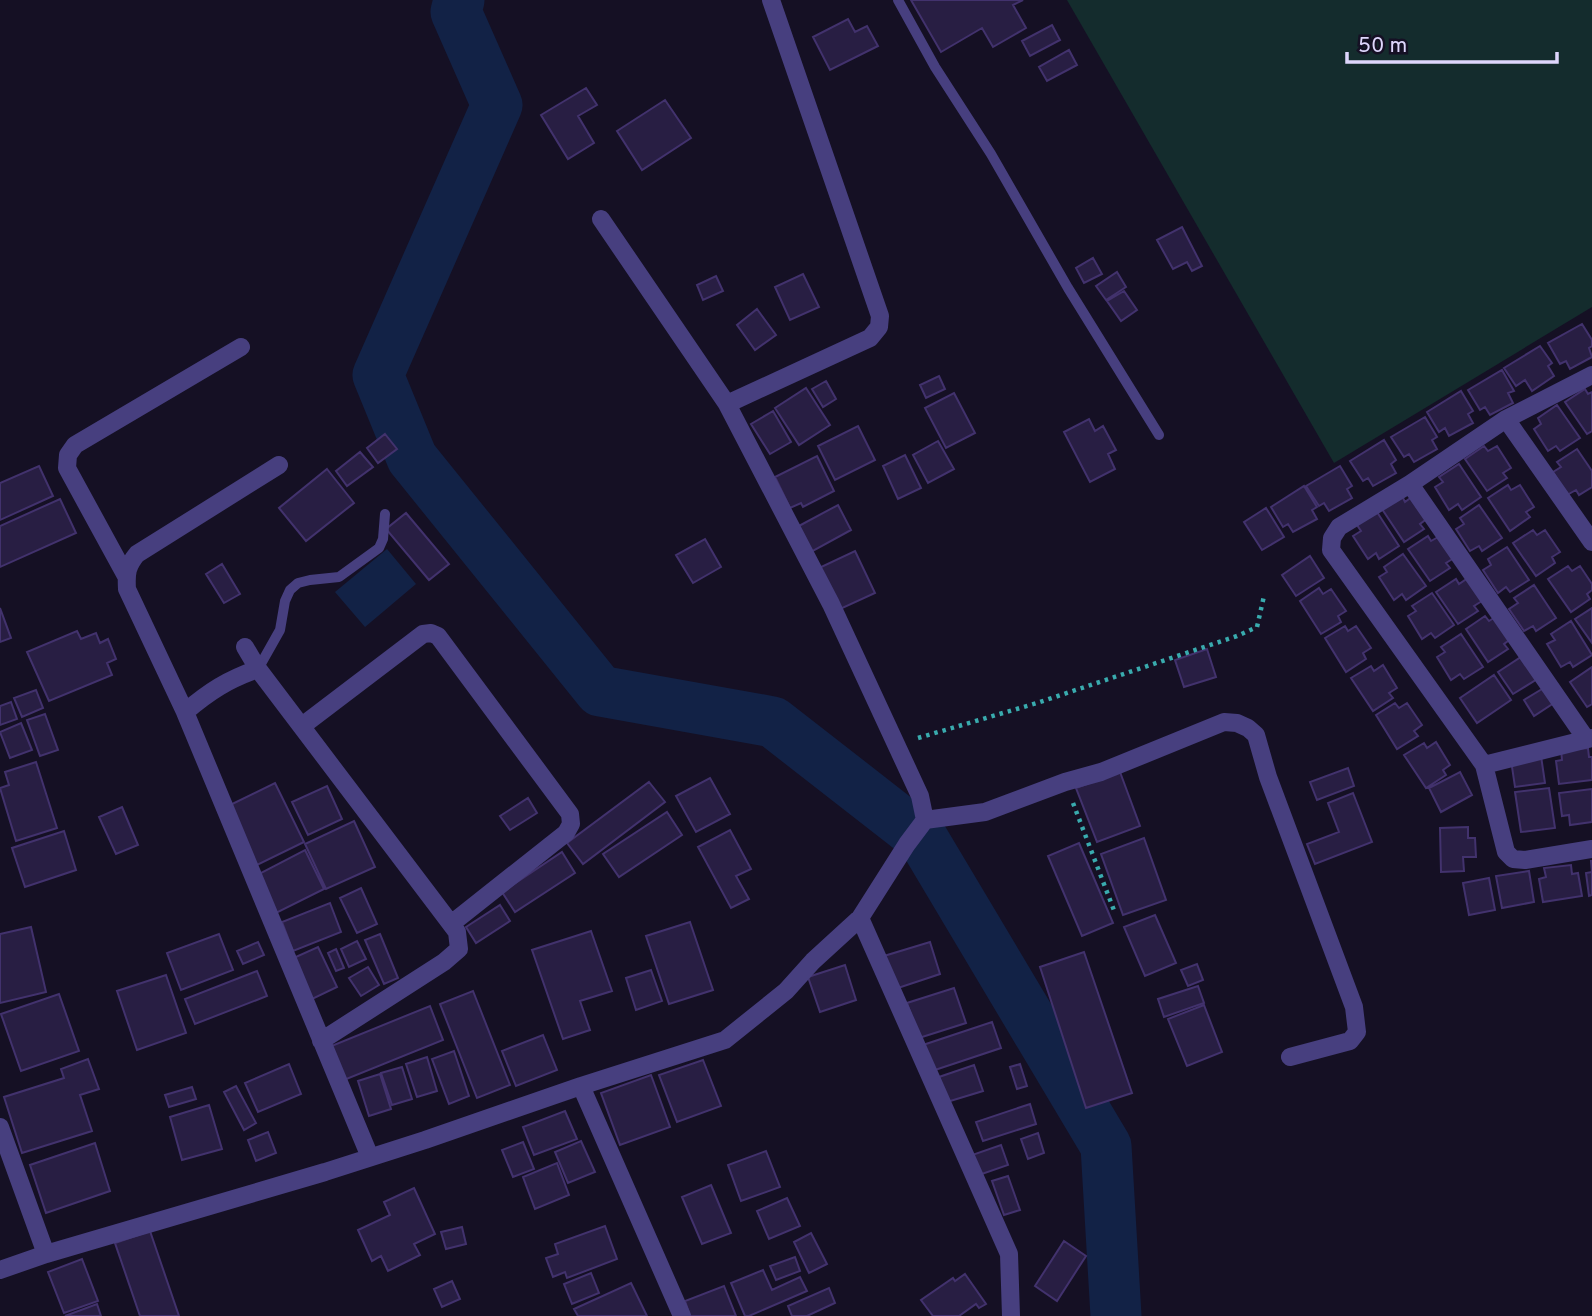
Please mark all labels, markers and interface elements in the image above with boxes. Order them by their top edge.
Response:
scale bar [1347,21,1557,65]
text: 50 m [1358,33,1407,60]

